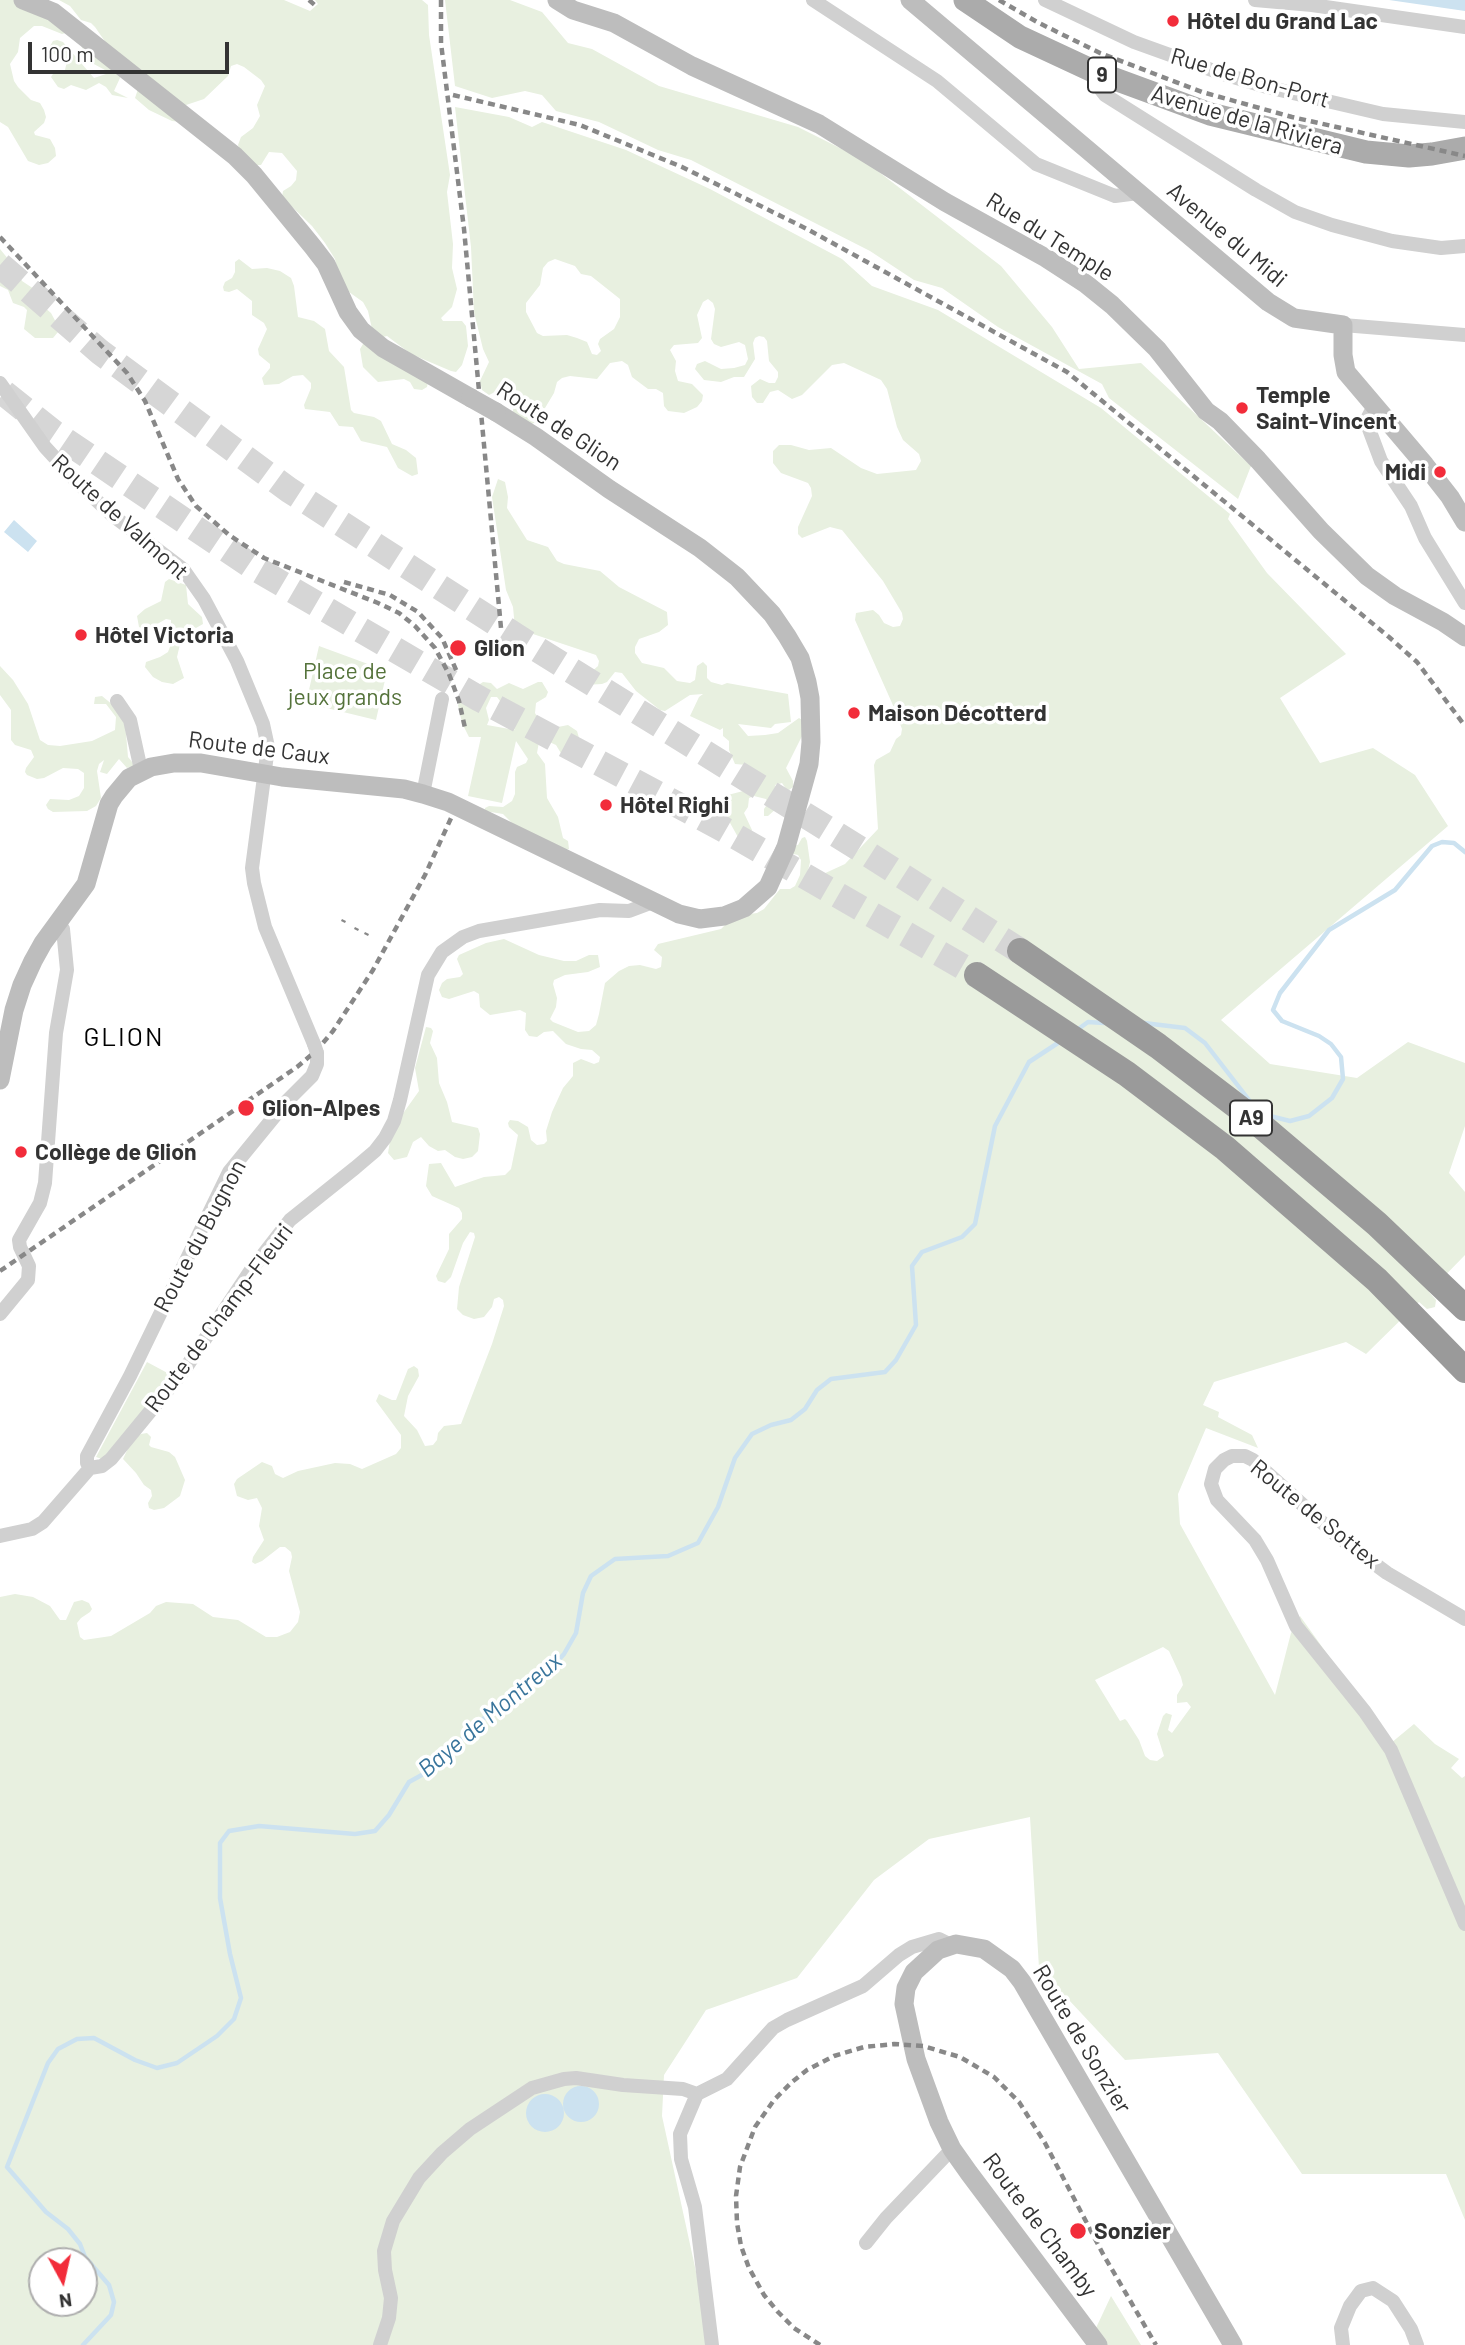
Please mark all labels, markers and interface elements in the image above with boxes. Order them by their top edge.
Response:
place label: Hôtel du Grand Lac [1187,7,1378,35]
marker: Hôtel du Grand Lac [1165,13,1181,29]
scale bar [32,28,233,72]
text: 100 m [41,41,94,66]
street label: Rue de Bon-Port [1167,42,1333,114]
road number: 9 [1088,57,1116,92]
street label: Avenue de la Riviera [1148,79,1346,161]
street label: Avenue du Midi [1161,177,1293,293]
street label: Rue du Temple [981,187,1119,287]
street label: Route de Glion [491,375,627,477]
place label: Temple Saint-Vincent [1256,381,1397,435]
marker: Temple Saint-Vincent [1234,400,1250,416]
street label: Route de Valmont [46,448,194,586]
place label: Midi [1385,458,1426,486]
marker: Midi [1432,464,1448,480]
place label: Hôtel Victoria [95,621,234,649]
marker: Hôtel Victoria [73,627,89,643]
place label: Glion [474,634,525,662]
marker: Glion [448,638,468,658]
park label: Place de jeux grands [288,657,402,711]
place label: Maison Décotterd [868,699,1047,727]
marker: Maison Décotterd [846,705,862,721]
street label: Route de Caux [187,726,331,770]
place label: Hôtel Righi [620,791,729,819]
marker: Hôtel Righi [598,797,614,813]
district label: GLION [84,1021,164,1053]
place label: Glion-Alpes [262,1094,380,1122]
marker: Glion-Alpes [236,1098,256,1118]
road number: A9 [1230,1100,1272,1136]
place label: Collège de Glion [35,1138,197,1166]
marker: Collège de Glion [13,1144,29,1160]
street label: Route du Bugnon [148,1155,252,1317]
street label: Route de Champ-Fleuri [139,1218,299,1418]
street label: Route de Sottex [1245,1453,1385,1575]
water label: Baye de Montreux [412,1647,568,1783]
street label: Route de Sonzier [1027,1960,1137,2118]
street label: Route de Chamby [977,2148,1103,2302]
place label: Sonzier [1094,2217,1171,2245]
marker: Sonzier [1068,2221,1088,2241]
north arrow [28,2247,98,2317]
text: N [58,2289,74,2314]

